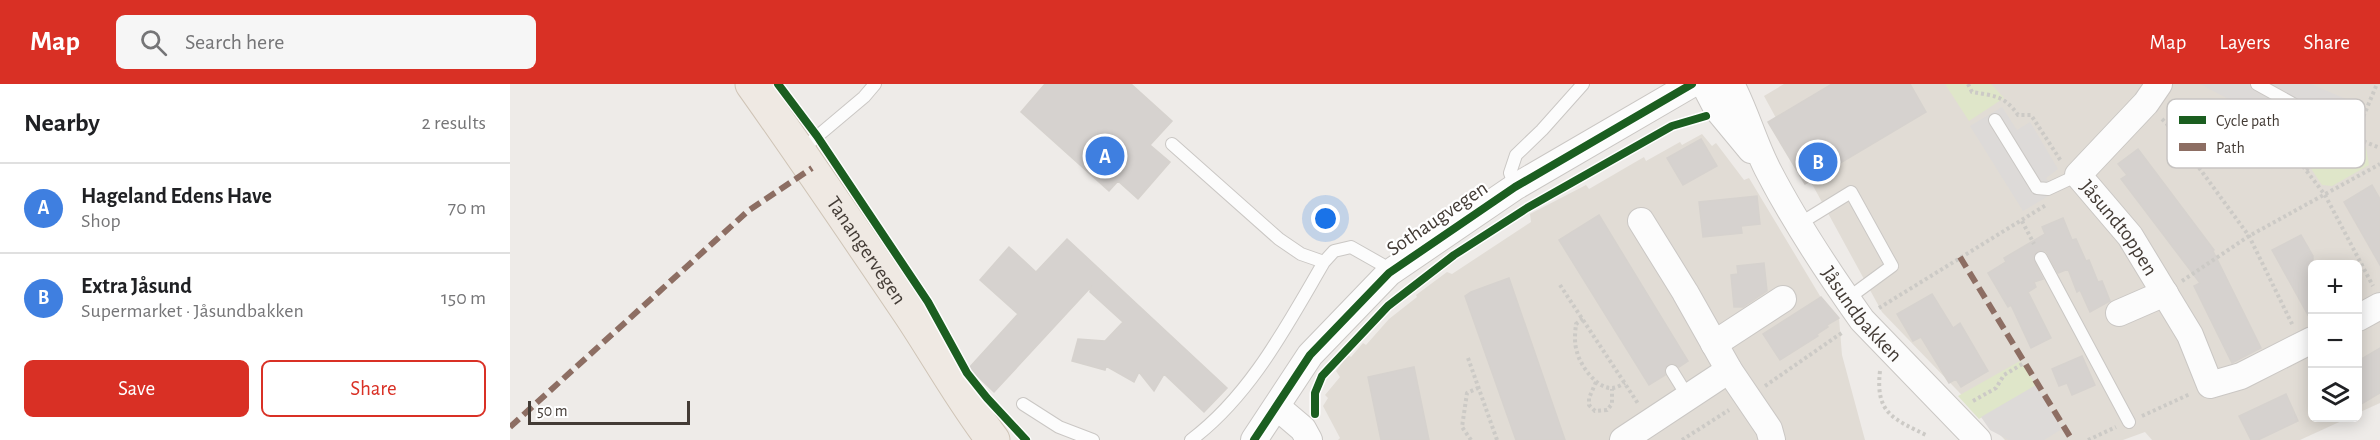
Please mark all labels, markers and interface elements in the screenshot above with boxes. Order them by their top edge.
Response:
search box [116,15,536,69]
icon: search [137,26,170,59]
text: Map [30,28,80,56]
text: Search here [185,31,284,53]
text: Map [2150,32,2186,53]
text: Layers [2219,32,2270,53]
text: Share [2303,32,2350,53]
legend [2167,99,2365,168]
text: Nearby [24,110,100,136]
text: 2 results [422,113,486,133]
text: Cycle path [2216,113,2280,130]
pin: A [1086,134,1124,178]
pin: B [1798,140,1838,184]
text: Path [2216,140,2245,156]
street label: Jåsundtoppen [2076,176,2161,279]
street label: Sothaugvegen [1383,177,1492,260]
text: Hageland Edens Have [81,185,272,207]
street label: Tanangervegen [822,193,910,308]
text: A [38,198,50,218]
text: 70 m [448,198,486,218]
your location [1311,204,1340,233]
text: Shop [81,211,121,231]
map controls [2308,260,2362,422]
button: + [2308,260,2362,314]
street label: Jåsundbakken [1817,263,1906,366]
text: Extra Jåsund [81,275,192,297]
text: B [38,288,49,308]
text: 150 m [441,288,486,308]
text: Supermarket · Jåsundbakken [81,301,304,321]
button: − [2308,314,2362,368]
button: Save [24,360,249,417]
button: Share [261,360,486,417]
button: layers [2308,368,2362,422]
scale bar [528,398,690,426]
text: 50 m [537,403,568,419]

